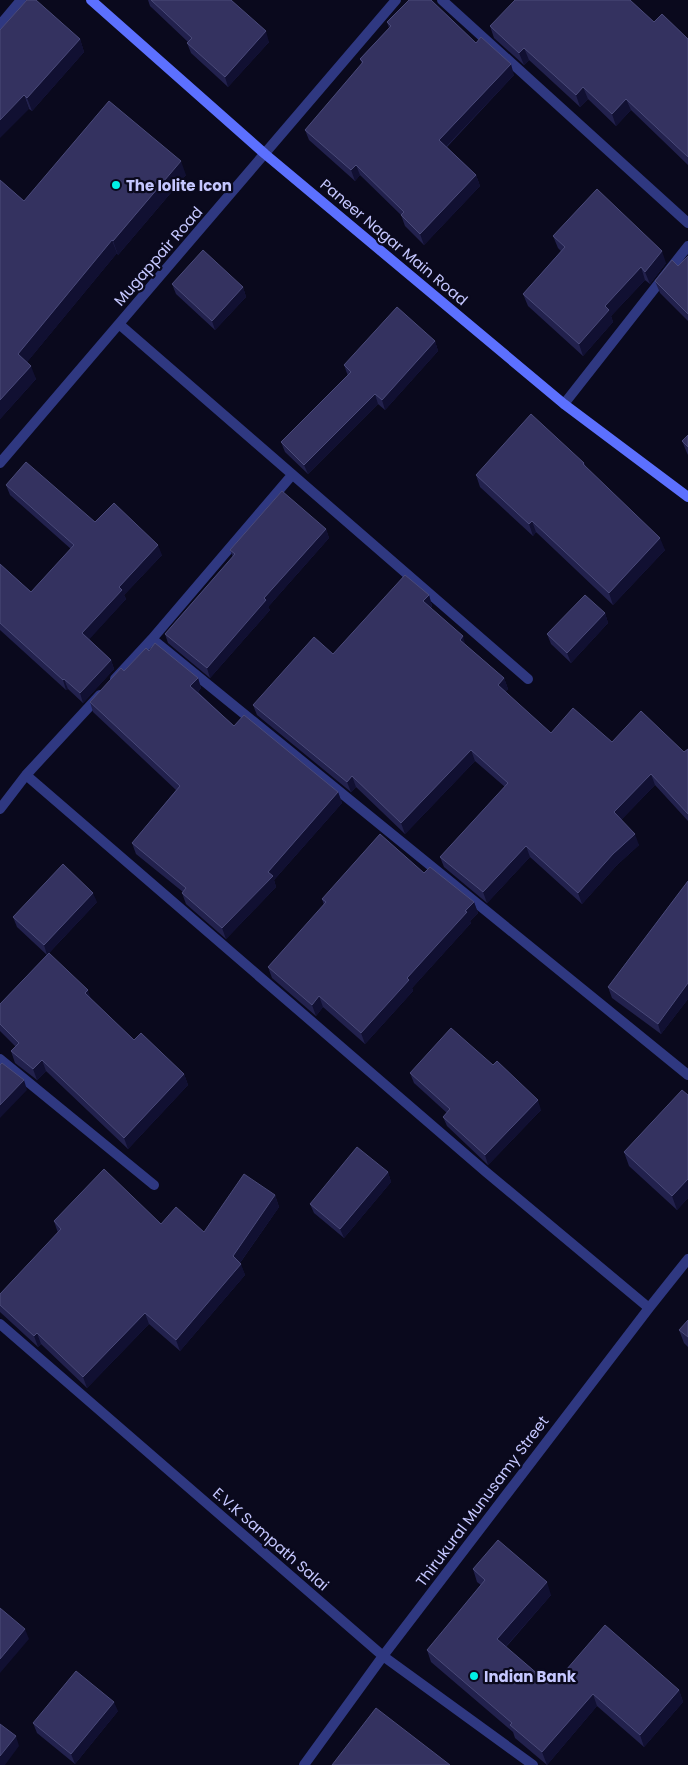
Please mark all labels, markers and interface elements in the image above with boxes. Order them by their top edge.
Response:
street label: Paneer Nagar Main Road [316,174,472,310]
place label: The Iolite Icon [126,175,232,196]
marker: The Iolite Icon [110,179,122,191]
street label: Mugappair Road [109,202,207,310]
street label: Thirukural Munusamy Street [411,1411,553,1591]
street label: E.V.K Sampath Salai [209,1483,333,1595]
place label: Indian Bank [484,1666,577,1687]
marker: Indian Bank [468,1670,480,1682]

